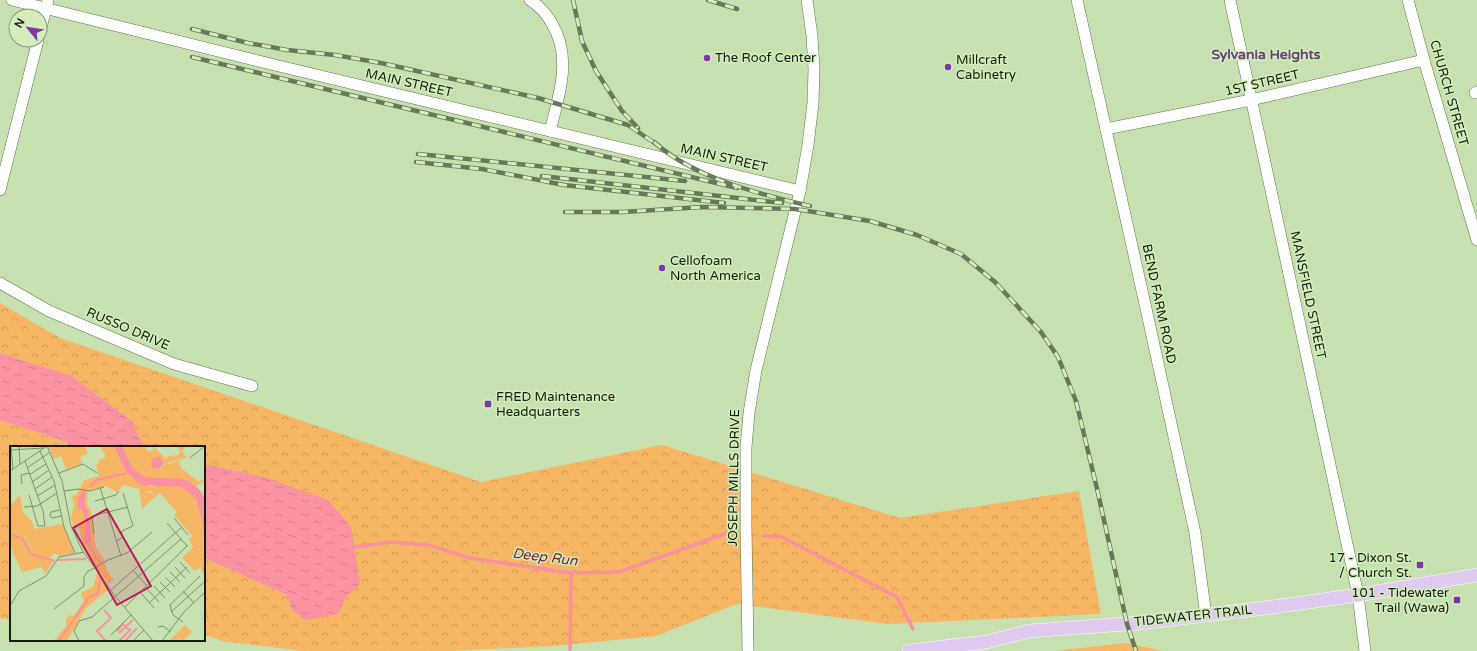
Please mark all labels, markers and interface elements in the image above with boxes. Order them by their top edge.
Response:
north arrow [8,8,48,48]
text: N [12,16,28,30]
street label: CHURCH STREET [1426,38,1472,148]
district label: Sylvania Heights [1212,46,1321,63]
place label: The Roof Center [715,50,816,66]
place label: Millcraft Cabinetry [956,52,1016,83]
marker: The Roof Center [702,53,712,63]
marker: Millcraft Cabinetry [943,62,953,72]
street label: MAIN STREET [364,65,454,101]
street label: 1ST STREET [1223,67,1301,99]
street label: MAIN STREET [679,140,769,176]
street label: MANSFIELD STREET [1287,230,1329,361]
street label: BEND FARM ROAD [1138,243,1180,366]
place label: Cellofoam North America [670,253,761,284]
marker: Cellofoam North America [657,263,667,273]
street label: RUSSO DRIVE [84,304,172,354]
place label: FRED Maintenance Headquarters [496,389,615,420]
marker: FRED Maintenance Headquarters [483,399,493,409]
street label: JOSEPH MILLS DRIVE [725,409,743,547]
inset map [10,446,205,641]
water label: Deep Run [511,545,579,569]
place label: 17 - Dixon St. / Church St. [1329,550,1412,581]
marker: 17 - Dixon St. / Church St. [1415,560,1425,570]
place label: 101 - Tidewater Trail (Wawa) [1351,585,1449,616]
marker: 101 - Tidewater Trail (Wawa) [1452,595,1462,605]
street label: TIDEWATER TRAIL [1133,602,1253,630]

